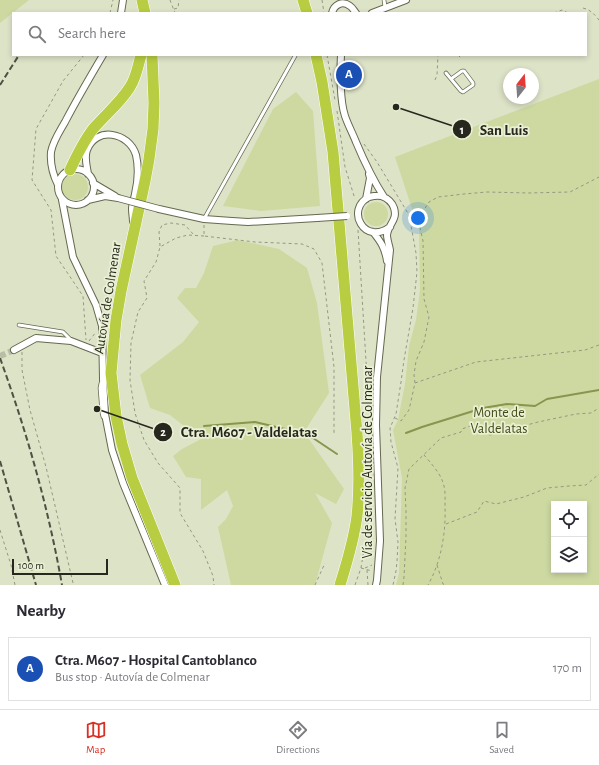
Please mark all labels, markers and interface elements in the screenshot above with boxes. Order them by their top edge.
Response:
search box [12,12,587,56]
icon: search [26,23,48,45]
text: Search here [58,26,126,41]
pin: A [336,60,362,90]
north arrow [503,68,539,104]
callout: San Luis [452,116,537,143]
text: San Luis [480,123,529,138]
text: 1 [460,124,464,136]
your location [408,208,428,228]
street label: Autovía de Colmenar [92,241,124,355]
street label: Vía de servicio Autovía de Colmenar [361,365,375,558]
park label: Monte de Valdelatas [471,406,527,436]
callout: Ctra. M607 - Valdelatas [153,418,325,445]
text: Ctra. M607 - Valdelatas [181,425,317,440]
text: 2 [160,426,166,438]
map controls [551,501,587,573]
button: locate [551,501,587,537]
button: layers [551,537,587,573]
scale bar [12,557,108,576]
text: 100 m [18,560,44,571]
text: Nearby [16,602,66,619]
text: Ctra. M607 - Hospital Cantoblanco [55,653,257,668]
text: A [26,662,34,675]
text: 170 m [553,662,582,675]
text: Bus stop · Autovía de Colmenar [55,671,210,684]
tab: Map [85,719,107,756]
tab: Directions [276,719,320,756]
tab: Saved [489,719,514,756]

